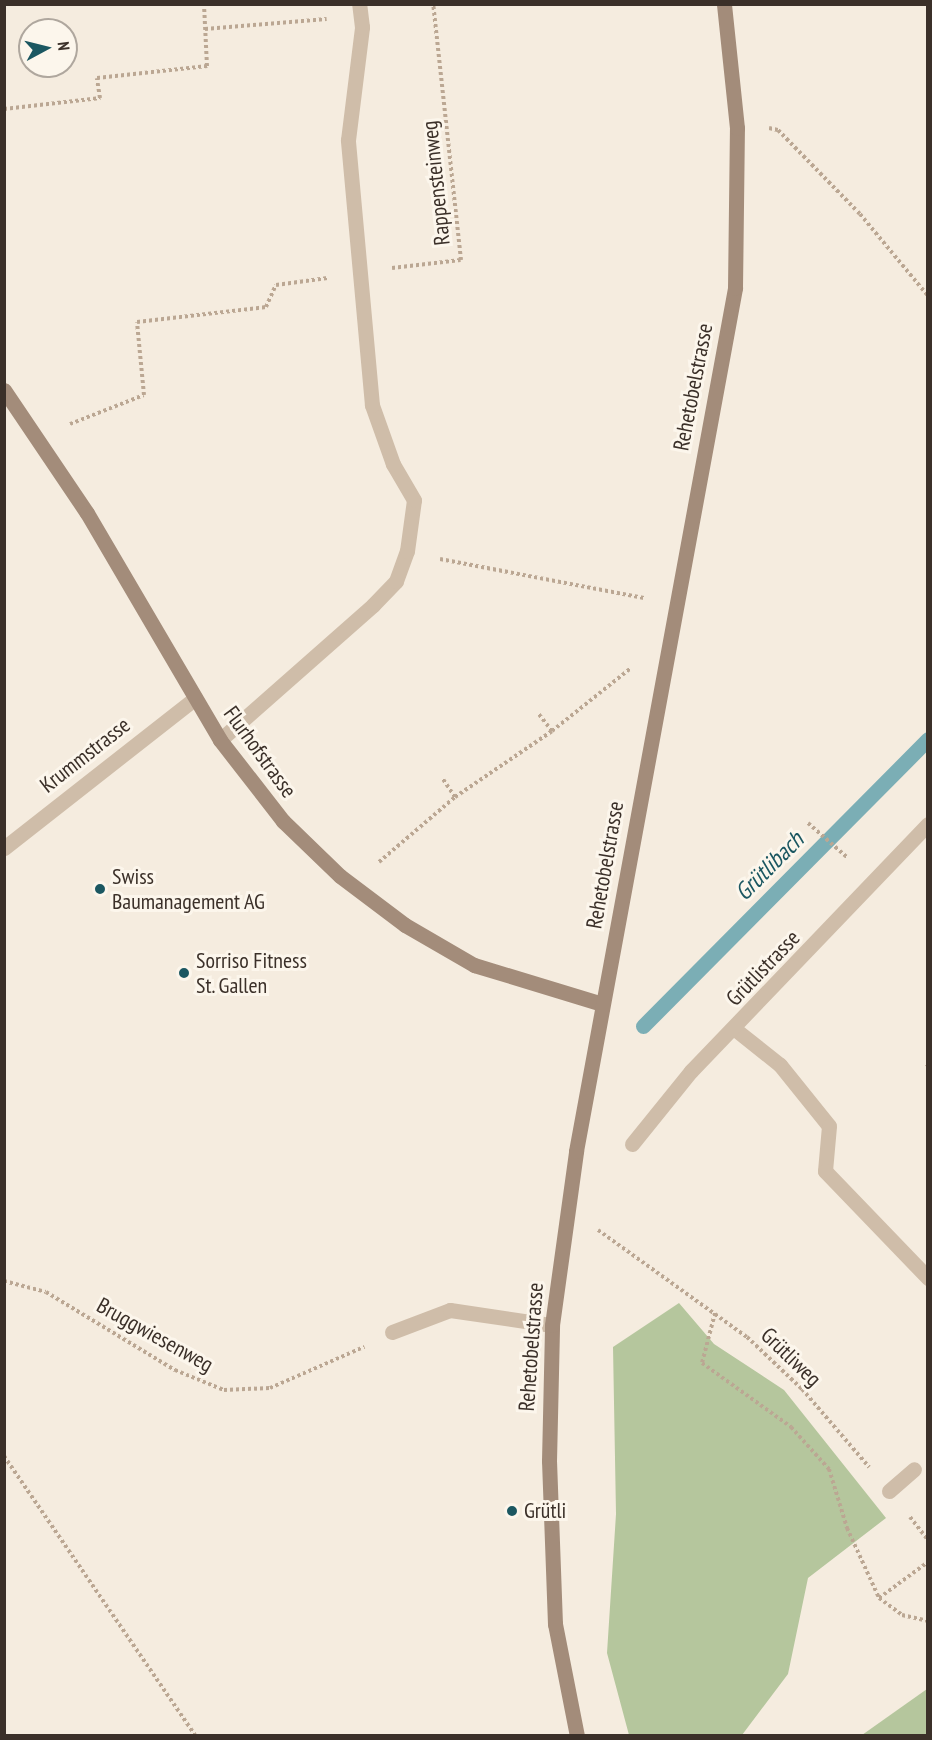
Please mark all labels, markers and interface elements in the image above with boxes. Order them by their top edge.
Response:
north arrow [18,18,78,78]
text: N [53,41,74,52]
street label: Rappensteinweg [416,119,456,247]
street label: Rehetobelstrasse [668,321,718,453]
street label: Flurhofstrasse [218,701,302,803]
street label: Krummstrasse [35,712,135,798]
street label: Rehetobelstrasse [581,799,629,931]
water label: Grütlibach [729,826,809,906]
place label: Swiss Baumanagement AG [112,863,265,914]
marker: Swiss Baumanagement AG [93,882,107,896]
street label: Grütlistrasse [721,925,805,1011]
place label: Sorriso Fitness St. Gallen [196,947,307,998]
marker: Sorriso Fitness St. Gallen [177,966,191,980]
street label: Rehetobelstrasse [513,1282,549,1412]
street label: Bruggwiesenweg [92,1292,218,1378]
street label: Grütliweg [755,1322,827,1392]
place label: Grütli [524,1498,566,1524]
marker: Grütli [505,1504,519,1518]

